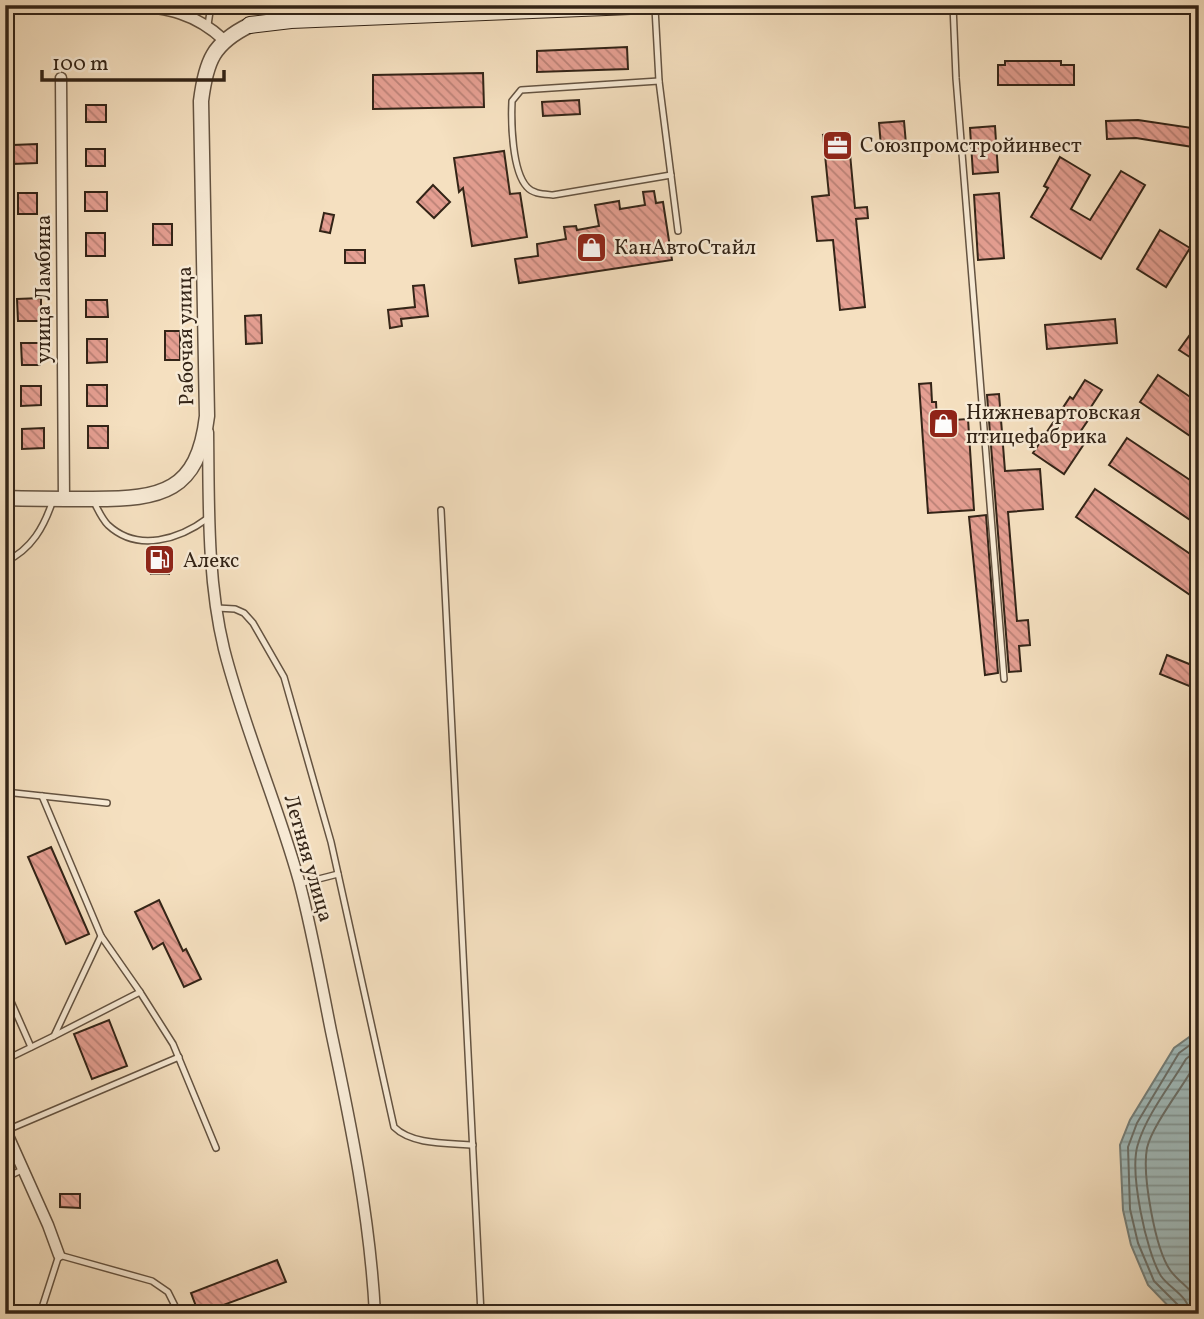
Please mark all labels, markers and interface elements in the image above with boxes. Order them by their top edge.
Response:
scale bar [42,38,224,82]
text: 100 m [52,50,109,79]
office icon: Союзпромстройинвест [820,128,854,162]
place label: Союзпромстройинвест [860,132,1082,161]
street label: улица Ламбина [30,215,59,363]
shop icon: КанАвтоСтайл [574,230,608,264]
place label: КанАвтоСтайл [614,234,756,263]
street label: Рабочая улица [171,266,202,406]
place label: Нижневартовская птицефабрика [966,399,1141,452]
shop icon: Нижневартовская птицефабрика [926,407,960,441]
fuel station icon: Алекс [143,543,177,577]
place label: Алекс [183,547,239,576]
street label: Летняя улица [276,791,340,926]

